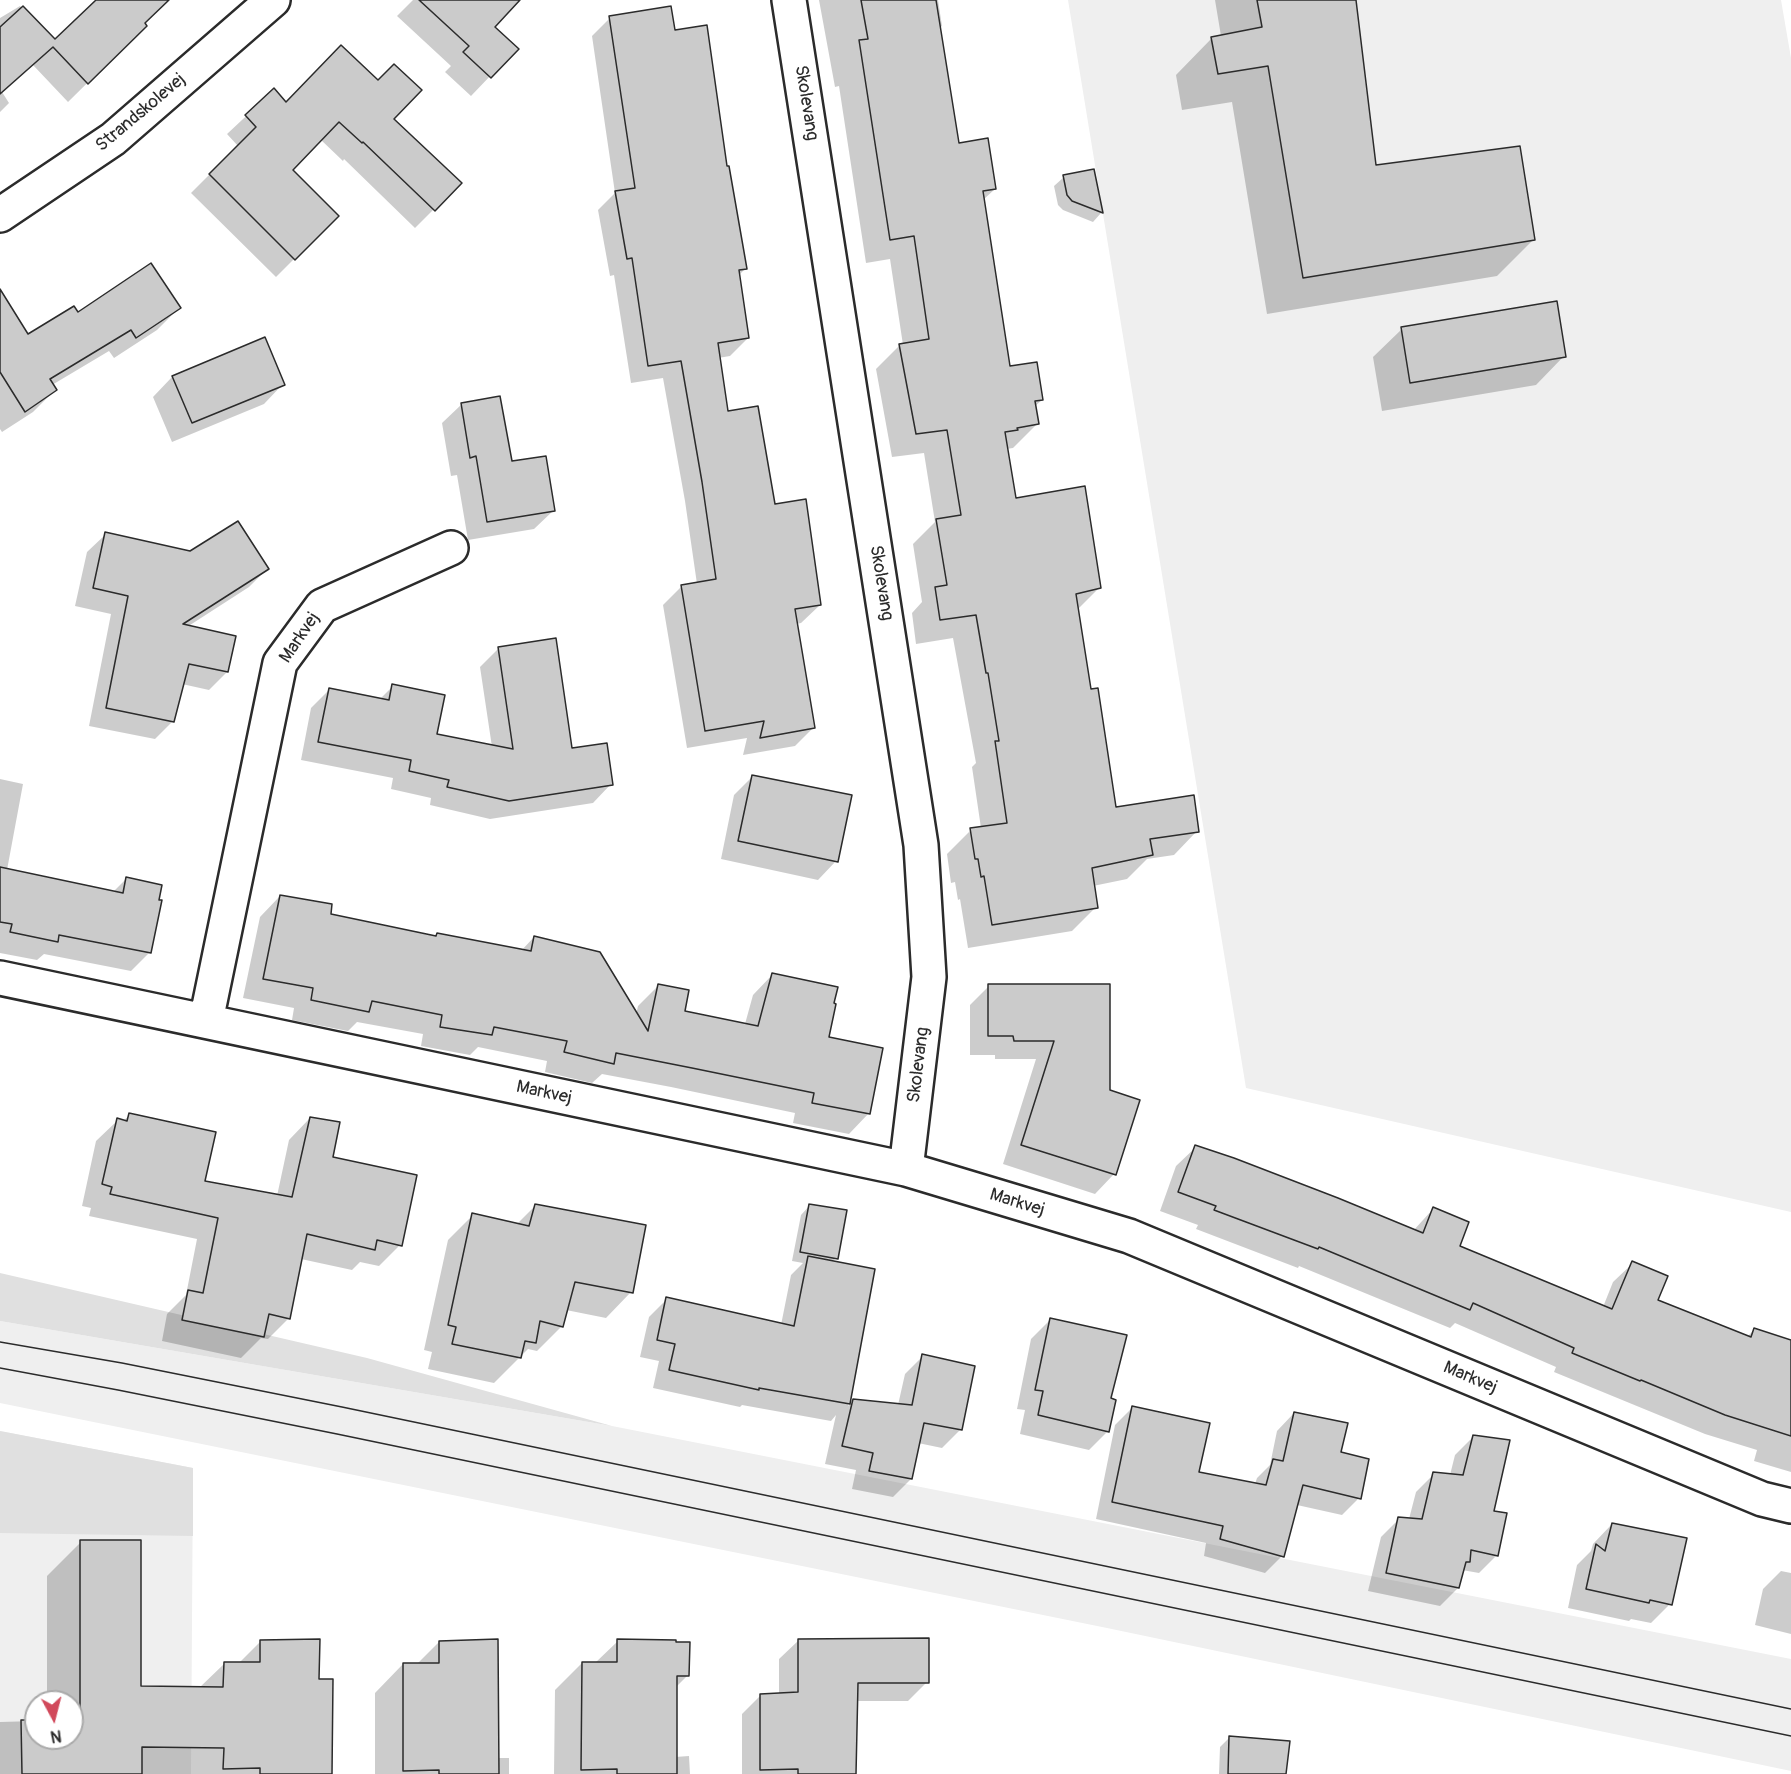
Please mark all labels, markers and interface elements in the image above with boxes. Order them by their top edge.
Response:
street label: Skolevang [789,64,823,142]
street label: Strandskolevej [92,69,190,157]
street label: Skolevang [864,544,898,622]
street label: Markvej [275,609,325,667]
street label: Skolevang [904,1026,934,1104]
street label: Markvej [514,1077,574,1109]
street label: Markvej [987,1184,1047,1222]
street label: Markvej [1440,1357,1500,1399]
north arrow [24,1690,84,1750]
text: N [49,1725,63,1746]

